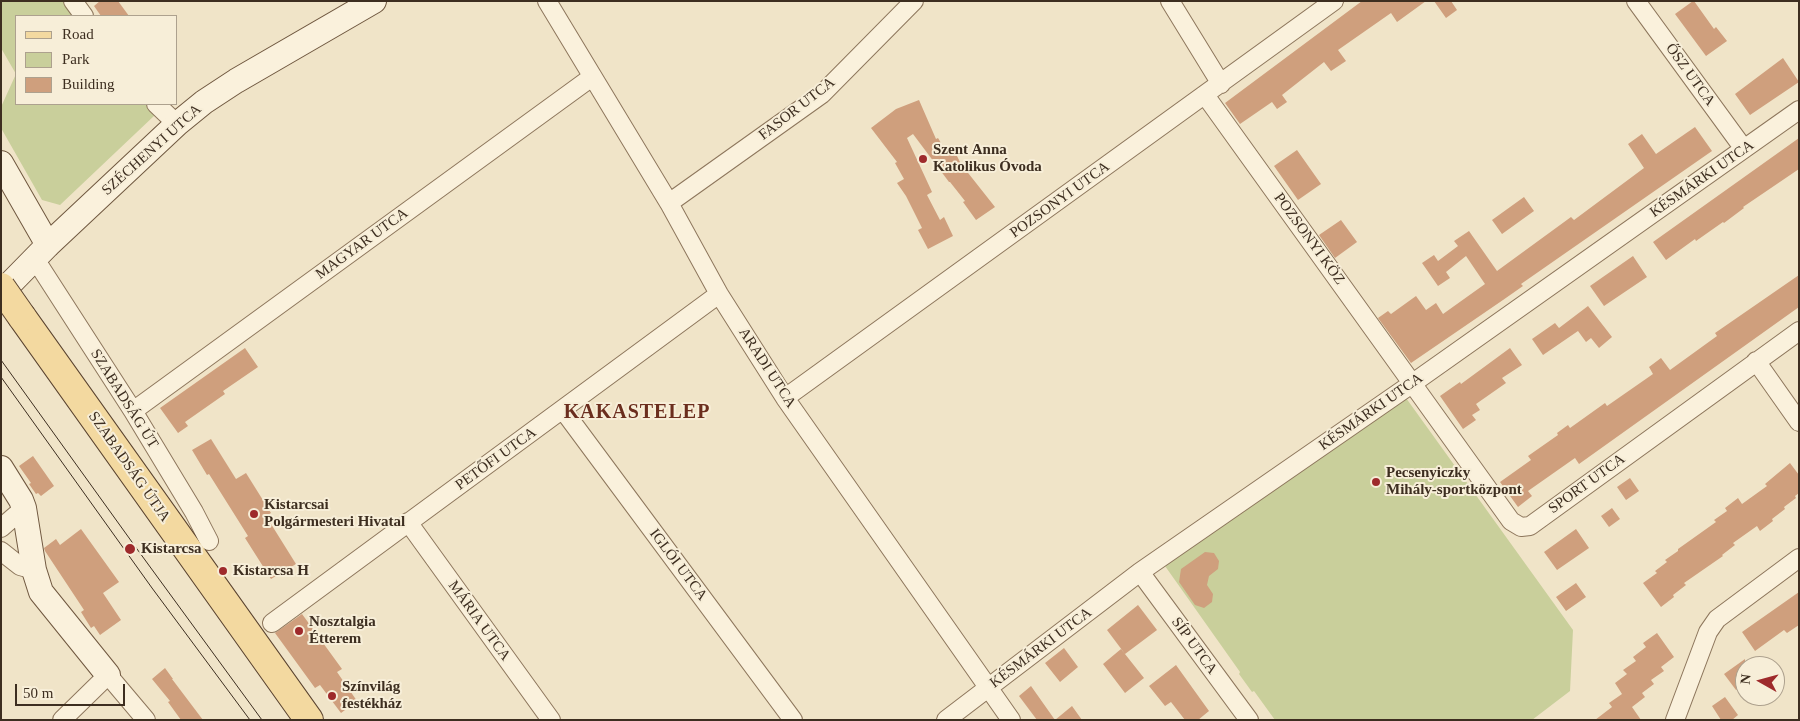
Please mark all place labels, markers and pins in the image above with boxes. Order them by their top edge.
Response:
place label: Szent Anna Katolikus Óvoda [933,141,1042,176]
marker: Szent Anna Katolikus Óvoda [917,153,929,165]
place label: Pecsenyiczky Mihály-sportközpont [1386,464,1522,499]
marker: Pecsenyiczky Mihály-sportközpont [1370,476,1382,488]
place label: Kistarcsai Polgármesteri Hivatal [264,496,405,531]
marker: Kistarcsai Polgármesteri Hivatal [248,508,260,520]
place label: Kistarcsa [141,540,202,558]
marker: Kistarcsa [123,542,137,556]
place label: Kistarcsa H [233,562,309,580]
marker: Kistarcsa H [217,565,229,577]
place label: Nosztalgia Étterem [309,613,376,648]
marker: Nosztalgia Étterem [293,625,305,637]
place label: Színvilág festékház [342,678,402,713]
marker: Színvilág festékház [326,690,338,702]

